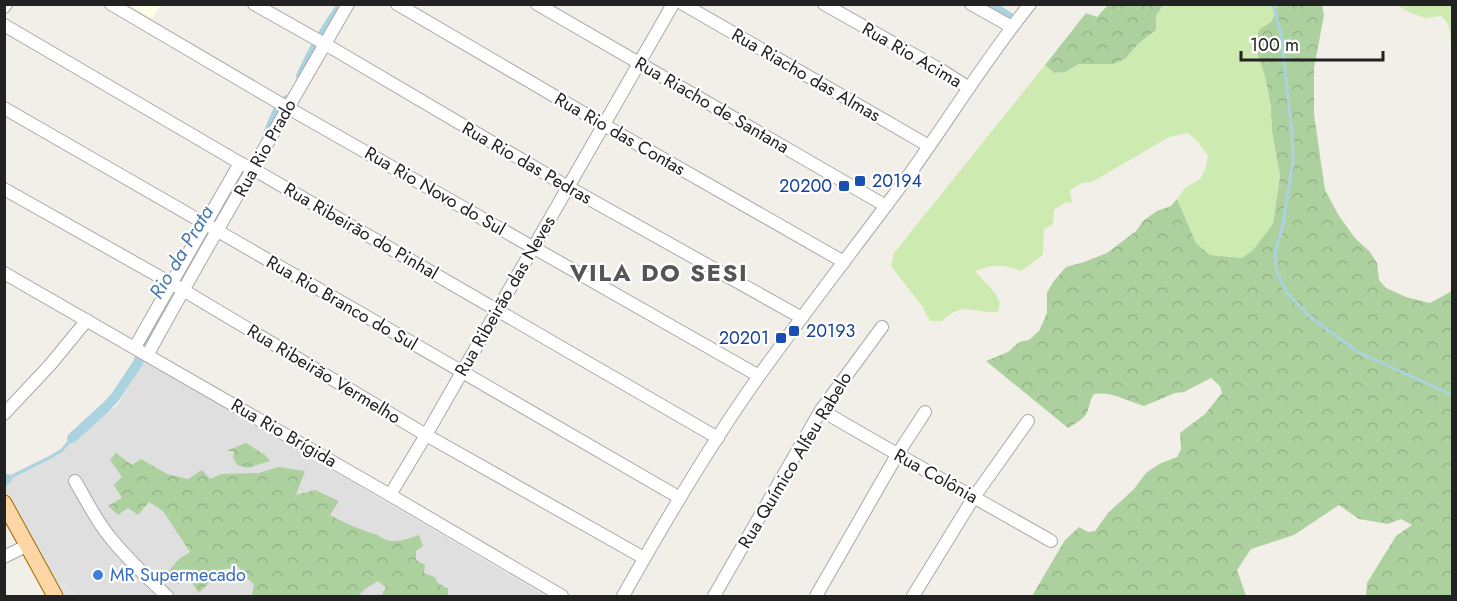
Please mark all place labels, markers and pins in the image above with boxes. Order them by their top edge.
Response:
place label: 20194 [872,168,922,194]
place label: 20200 [779,173,832,199]
marker: 20194 [853,174,867,188]
marker: 20200 [837,179,851,193]
place label: 20193 [806,318,856,344]
marker: 20193 [787,324,801,338]
place label: 20201 [719,325,769,351]
marker: 20201 [774,331,788,345]
place label: MR Supermecado [110,562,246,588]
marker: MR Supermecado [91,568,105,582]

